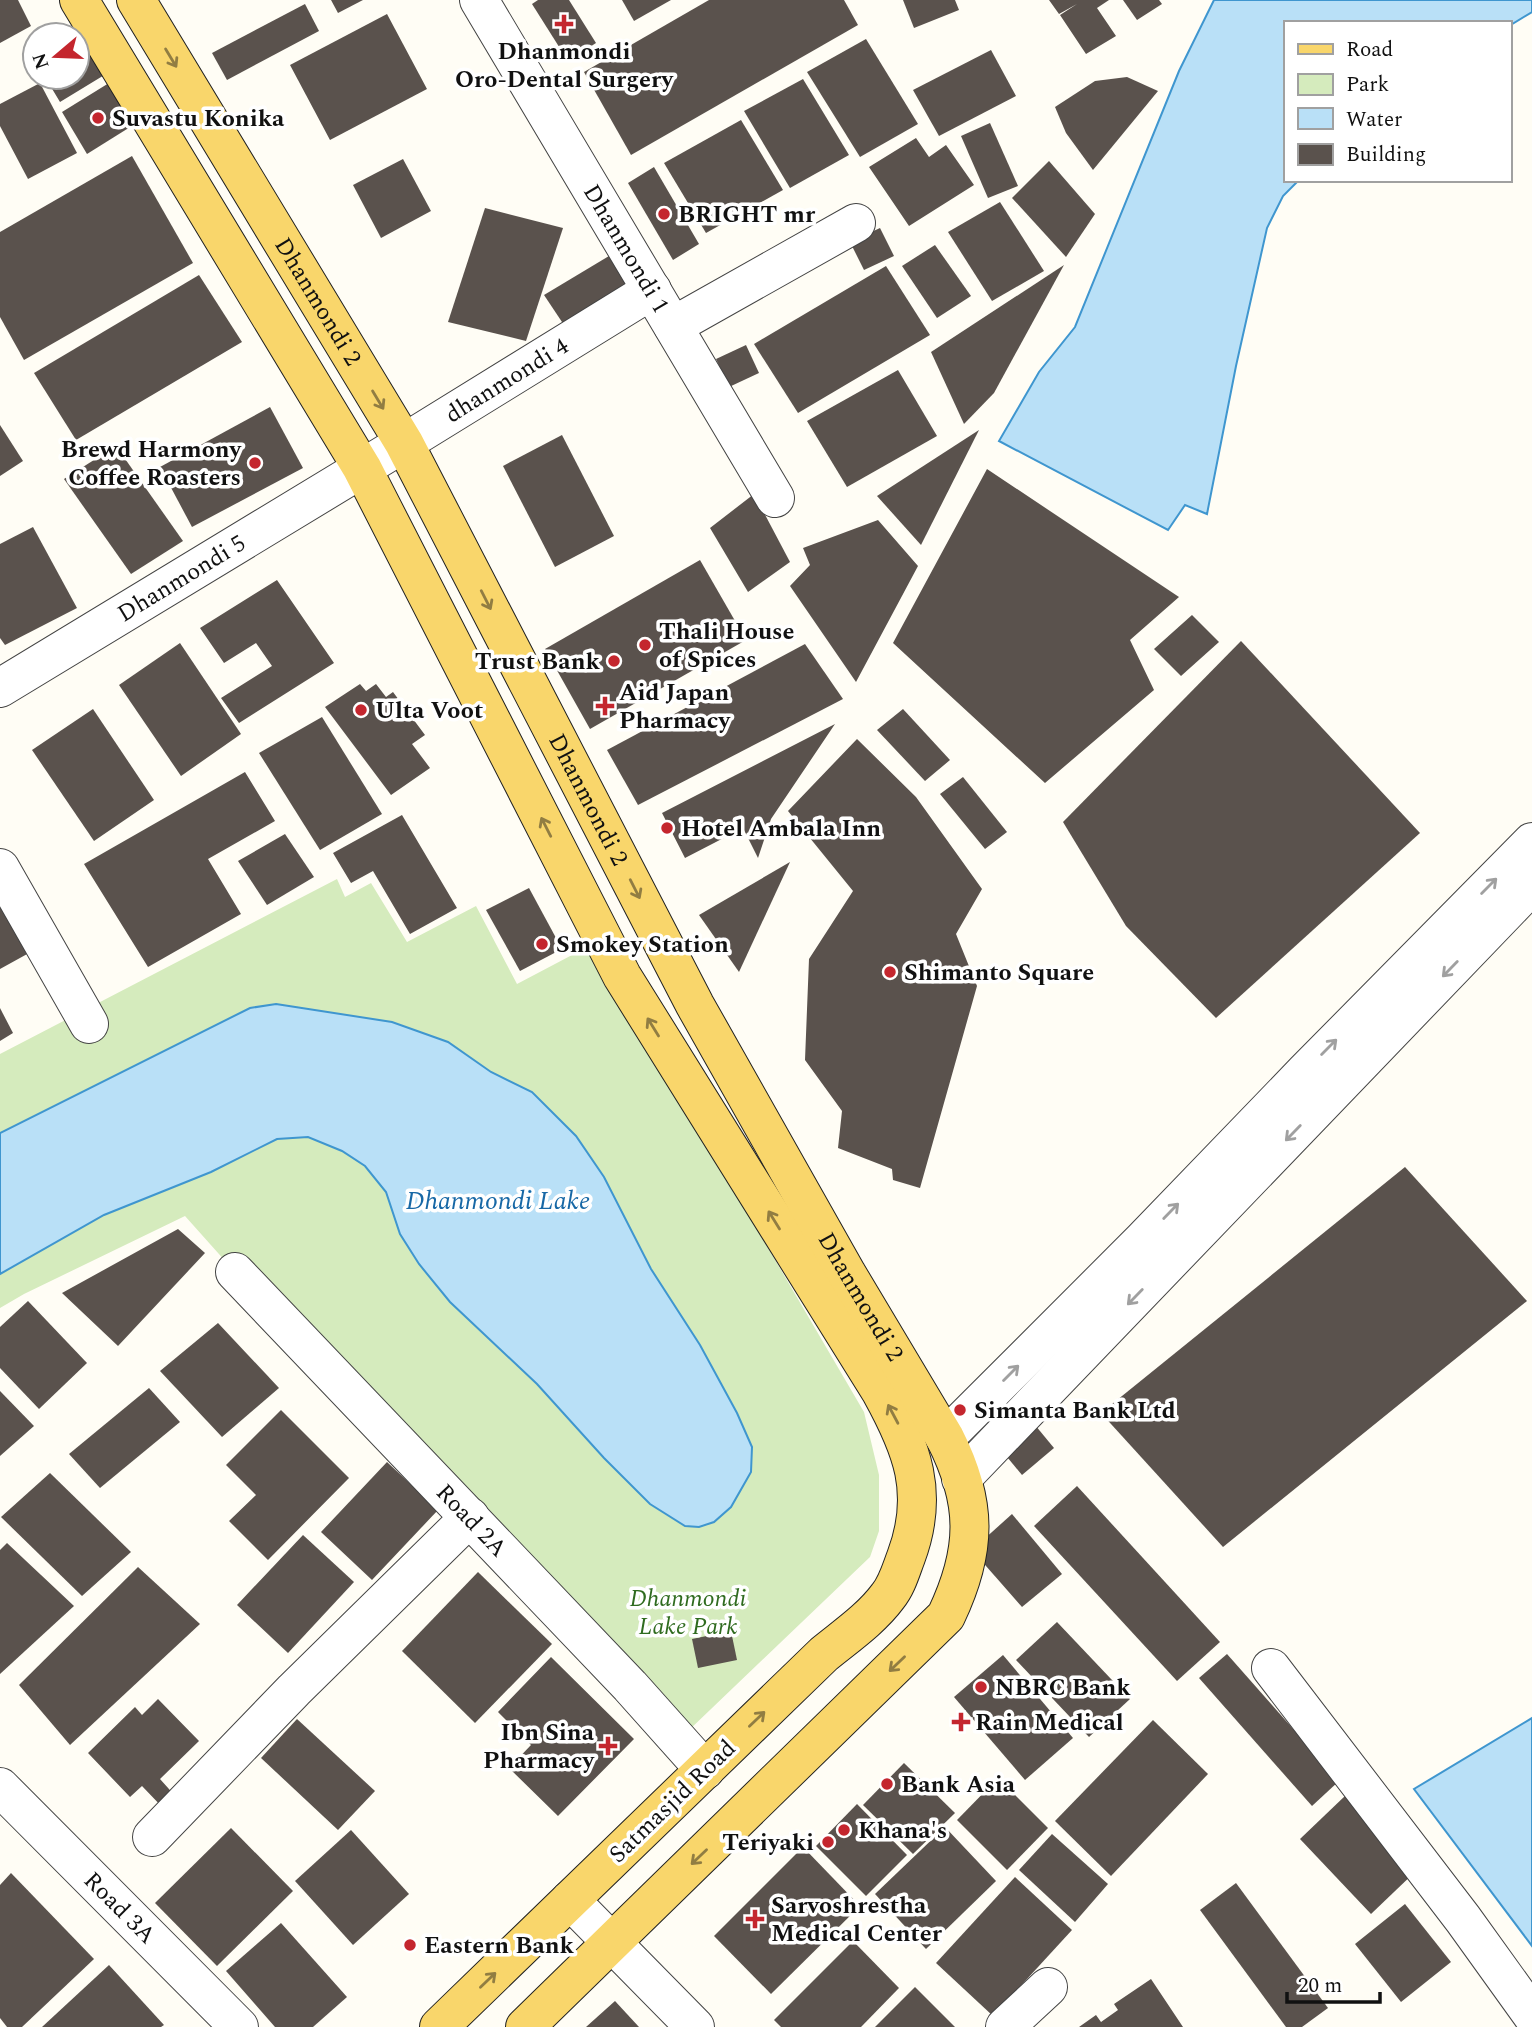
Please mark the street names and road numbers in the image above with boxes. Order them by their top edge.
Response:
street label: Dhanmondi 1 [573,178,678,320]
street label: Dhanmondi 2 [264,230,370,373]
street label: dhanmondi 4 [438,329,576,433]
street label: Dhanmondi 5 [111,526,253,632]
street label: Dhanmondi 2 [538,727,637,872]
street label: Dhanmondi 2 [808,1226,912,1369]
street label: Road 2A [427,1476,515,1566]
street label: Satmasjid Road [601,1731,745,1872]
street label: Road 3A [75,1864,164,1953]

